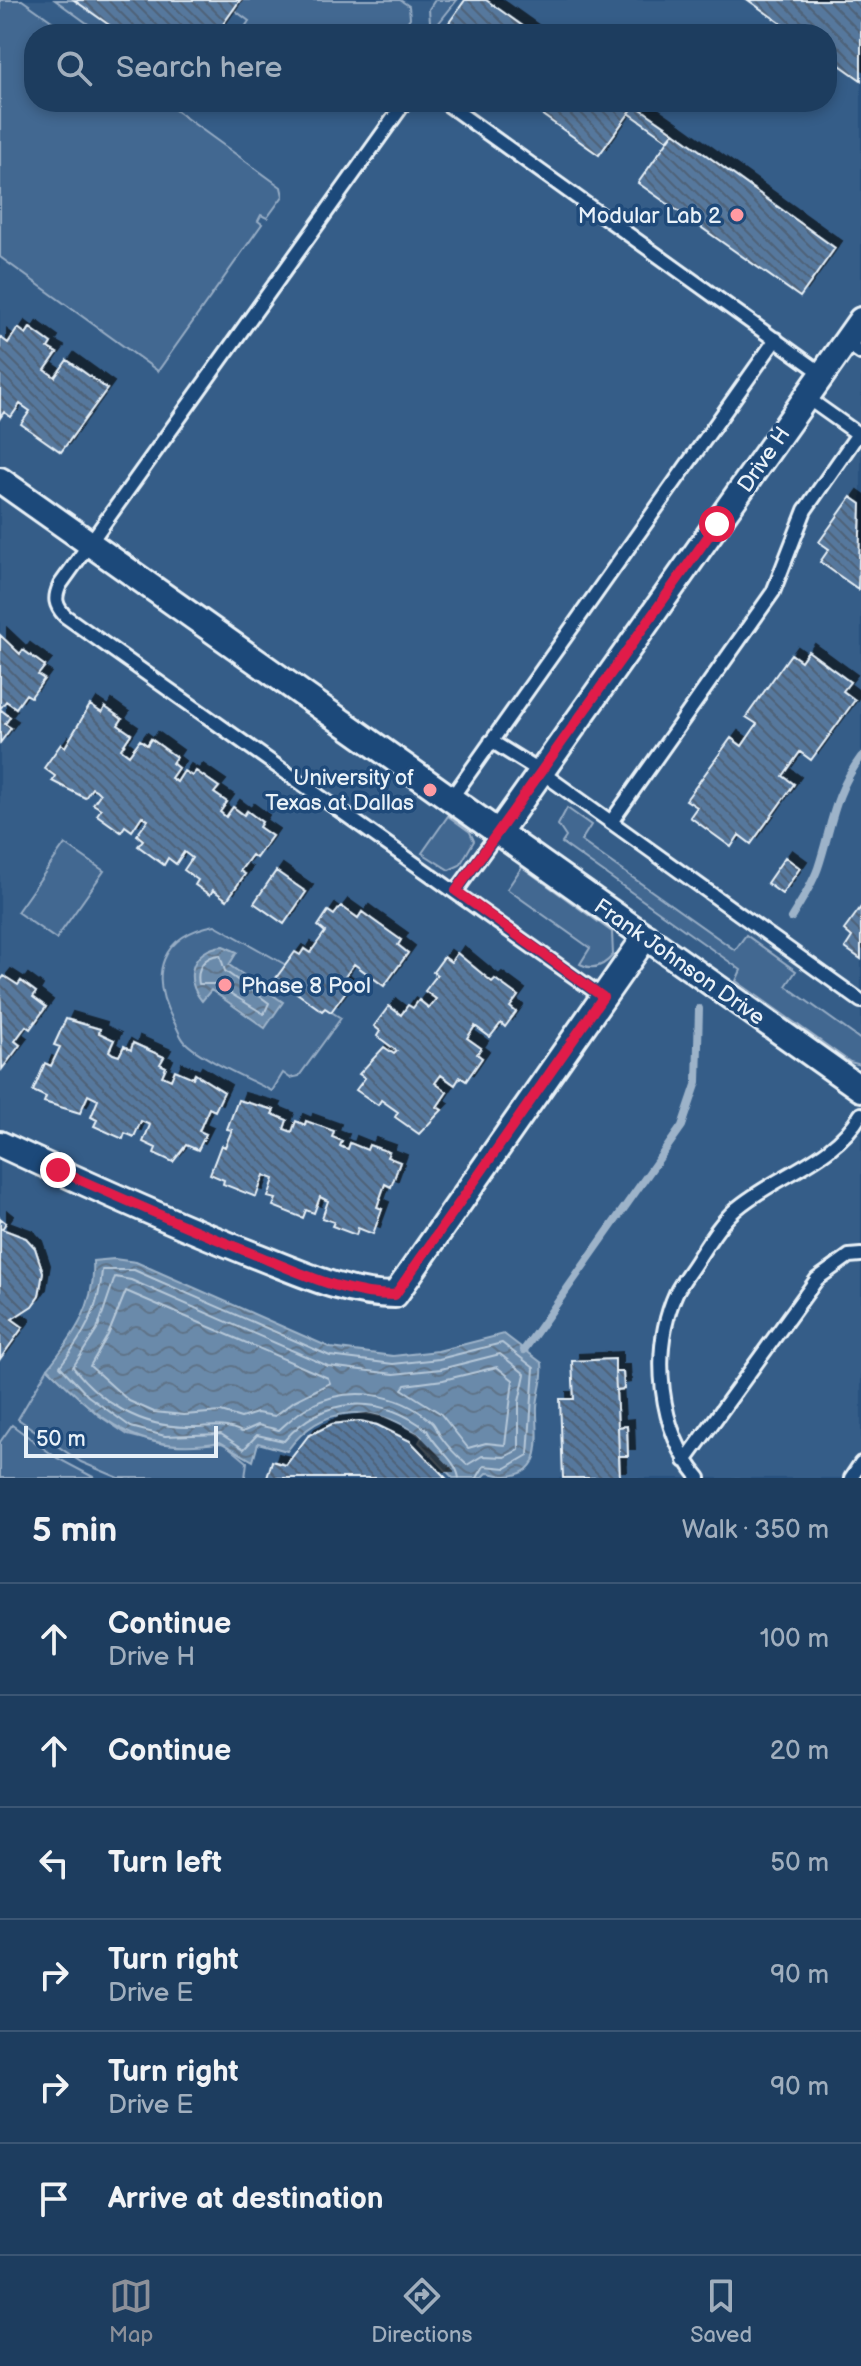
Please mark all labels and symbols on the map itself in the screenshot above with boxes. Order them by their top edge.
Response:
place label: Modular Lab 2 [578,203,721,230]
marker: Modular Lab 2 [728,206,746,224]
street label: Drive H [732,422,796,498]
route start [699,506,735,542]
place label: University of Texas at Dallas [265,765,414,817]
marker: University of Texas at Dallas [421,781,439,799]
street label: Frank Johnson Drive [588,893,770,1031]
place label: Phase 8 Pool [241,973,371,1000]
marker: Phase 8 Pool [216,976,234,994]
route end [40,1152,76,1188]
scale bar [24,1422,218,1458]

